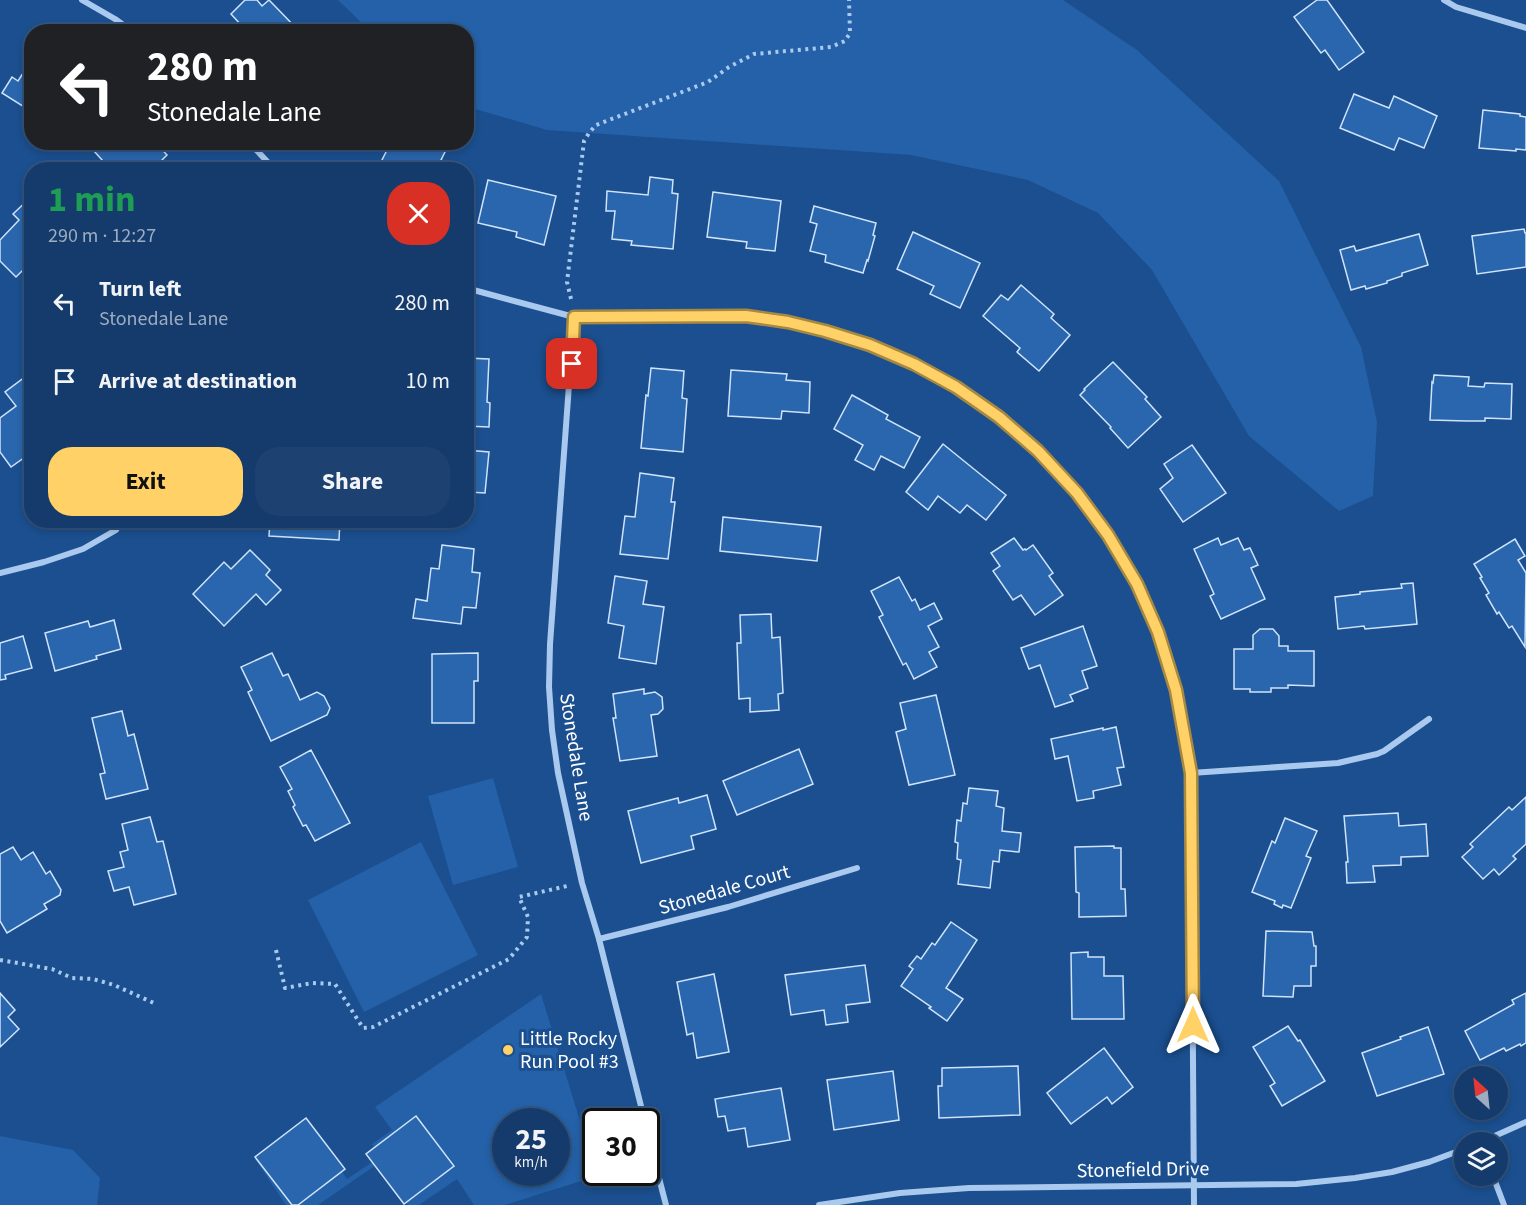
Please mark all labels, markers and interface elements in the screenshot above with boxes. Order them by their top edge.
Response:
text: 280 m [147,37,258,97]
icon: left [48,48,126,126]
text: Stonedale Lane [147,93,322,132]
text: 1 min [48,174,136,225]
button: close [387,182,450,245]
text: 290 m · 12:27 [48,222,156,250]
text: Turn left [99,273,181,305]
icon: left [48,287,81,320]
text: 280 m [395,287,450,319]
text: Stonedale Lane [99,305,228,333]
pin [546,338,597,389]
icon: arrive [555,347,588,380]
icon: arrive [48,365,81,398]
text: Arrive at destination [99,365,297,397]
text: 10 m [405,365,450,397]
button: Exit [48,447,243,516]
button: Share [255,447,450,516]
street label: Stonedale Lane [552,691,600,823]
street label: Stonedale Court [655,858,793,922]
position arrow [1161,993,1225,1057]
place label: Little Rocky Run Pool #3 [520,1025,619,1076]
marker: Little Rocky Run Pool #3 [501,1043,515,1057]
north arrow [1454,1066,1508,1120]
map controls [1454,1066,1508,1186]
speed limit sign: 30 [582,1108,660,1186]
text: 25 [515,1118,547,1161]
button: layers [1454,1132,1508,1186]
text: km/h [514,1152,548,1173]
street label: Stonefield Drive [1076,1155,1210,1185]

